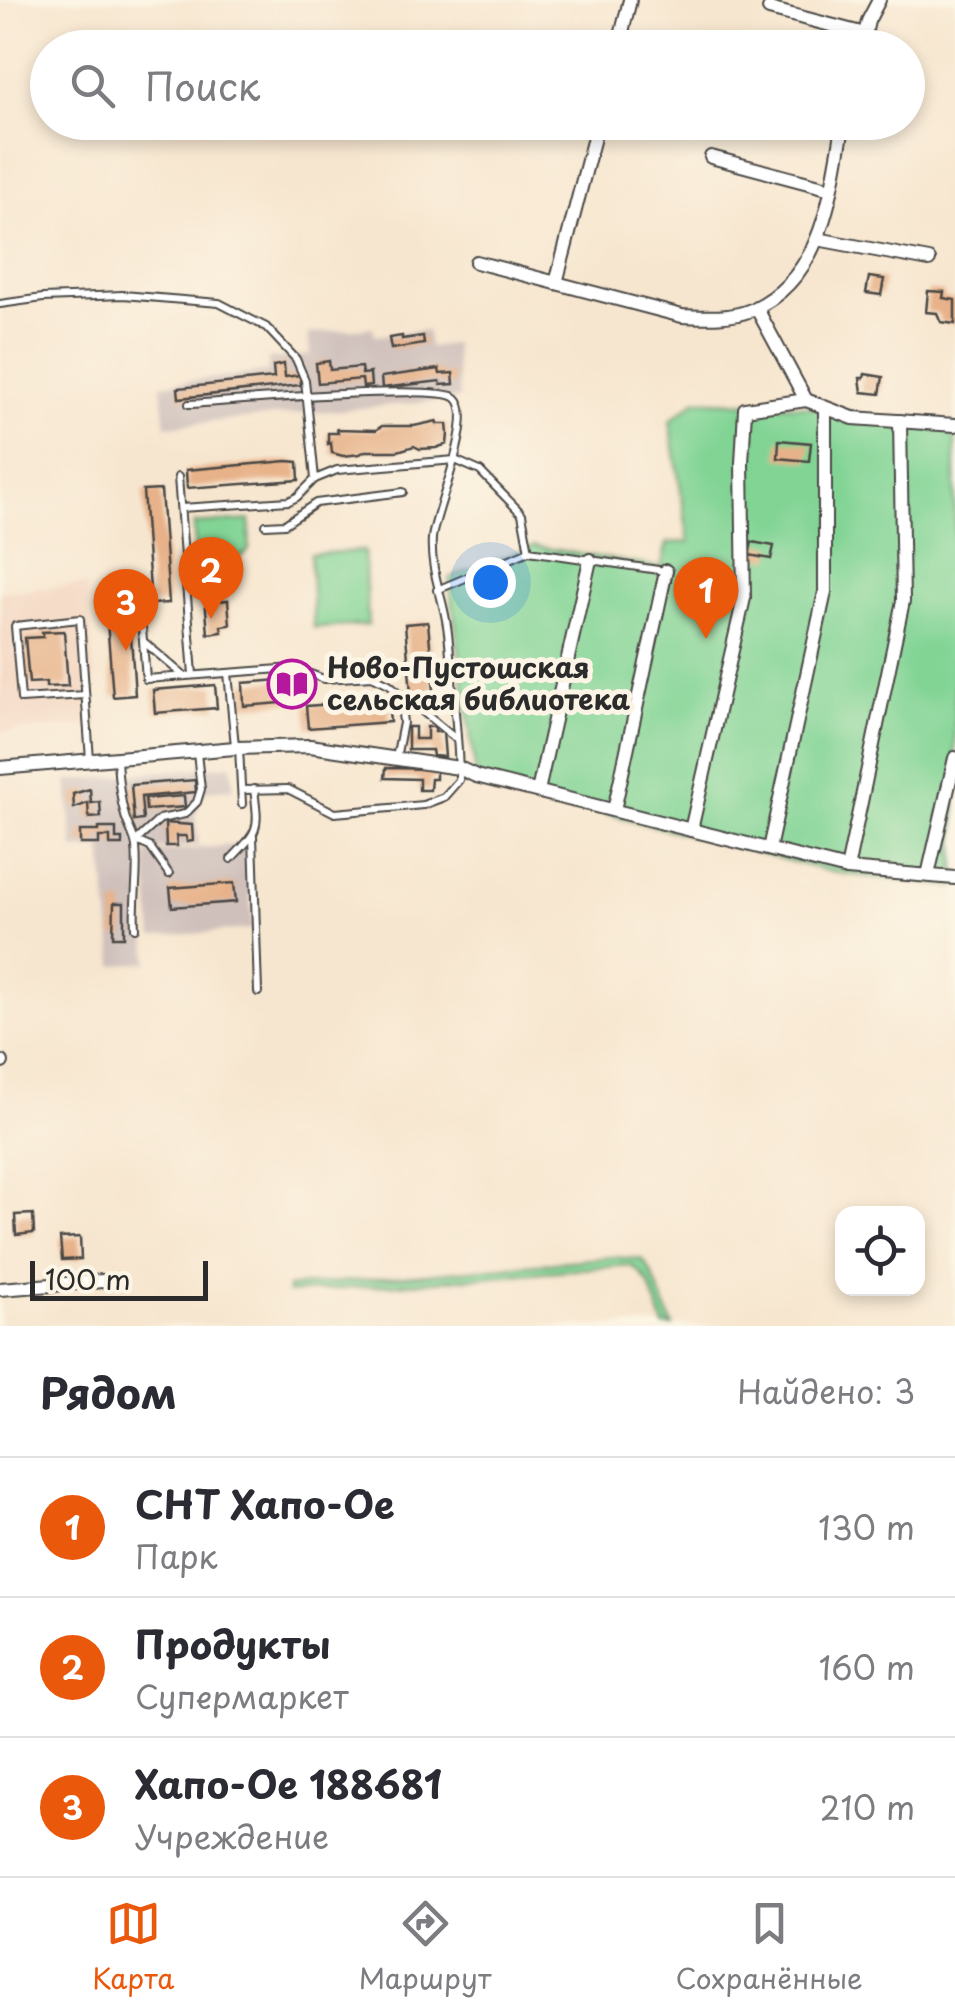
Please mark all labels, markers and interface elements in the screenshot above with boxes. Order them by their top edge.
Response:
search box [30,30,925,140]
text: Поиск [145,57,260,114]
icon: search [65,58,120,113]
pin: 2 [178,536,244,619]
pin: 1 [674,556,738,639]
your location [465,557,516,608]
pin: 3 [94,568,158,651]
place label: Ново-Пустошская сельская библиотека [327,645,630,720]
library icon: Ново-Пустошская сельская библиотека [266,658,318,710]
map controls [835,1206,925,1296]
button: locate [835,1206,925,1296]
scale bar [30,1256,208,1300]
text: 100 m [45,1257,131,1300]
text: Рядом [40,1360,177,1423]
text: Найдено: 3 [737,1367,915,1415]
text: СНТ Хапо-Ое [135,1475,395,1532]
text: 1 [65,1503,80,1551]
text: 130 m [818,1503,915,1551]
text: Парк [135,1532,218,1580]
text: Продукты [135,1615,331,1672]
text: 2 [61,1643,84,1691]
text: 160 m [819,1643,915,1691]
text: Супермаркет [135,1672,349,1720]
text: Хапо-Ое 188681 [135,1755,442,1812]
text: 3 [62,1783,83,1831]
text: 210 m [820,1783,915,1831]
text: Учреждение [135,1812,329,1860]
tab: Карта [92,1896,174,1999]
tab: Маршрут [359,1896,491,1999]
tab: Сохранённые [676,1896,863,1999]

